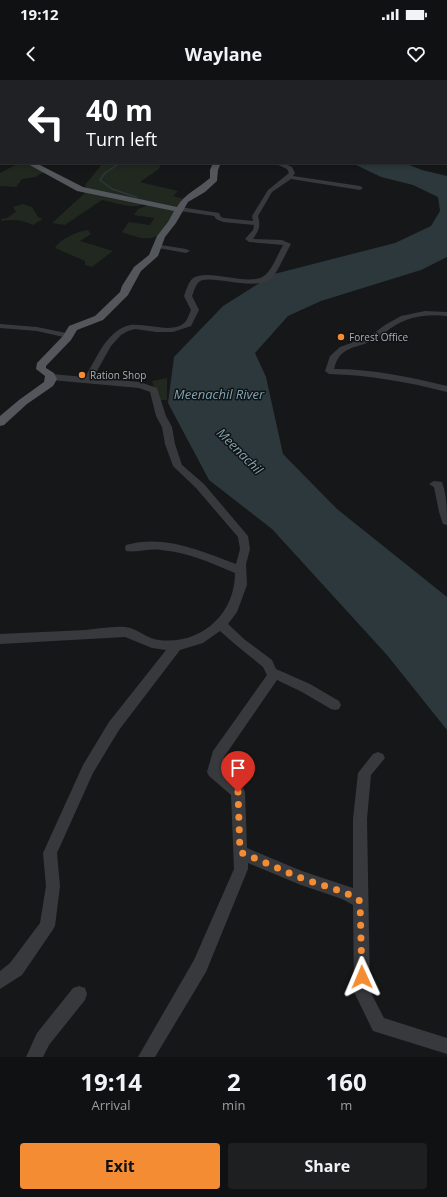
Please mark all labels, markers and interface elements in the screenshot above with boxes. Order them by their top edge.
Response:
text: 19:12 [20,4,59,24]
text: Waylane [185,42,262,66]
icon: back [20,43,42,65]
icon: heart [405,43,427,65]
text: 40 m [86,91,153,129]
icon: left [20,96,72,148]
text: Turn left [86,127,157,151]
place label: Forest Office [349,330,409,344]
marker: Forest Office [336,332,346,342]
place label: Ration Shop [90,368,146,382]
marker: Ration Shop [77,370,87,380]
water label: Meenachil River [174,385,265,403]
water label: Meenachil [213,424,268,479]
pin [221,751,255,792]
icon: arrive [227,757,249,779]
position arrow [341,956,383,998]
text: 19:14 [80,1065,142,1098]
text: 2 [227,1065,241,1098]
text: 160 [326,1065,367,1098]
text: Arrival [91,1096,131,1114]
text: min [222,1096,245,1114]
text: m [340,1096,352,1114]
button: Exit [20,1143,220,1189]
button: Share [228,1143,427,1189]

